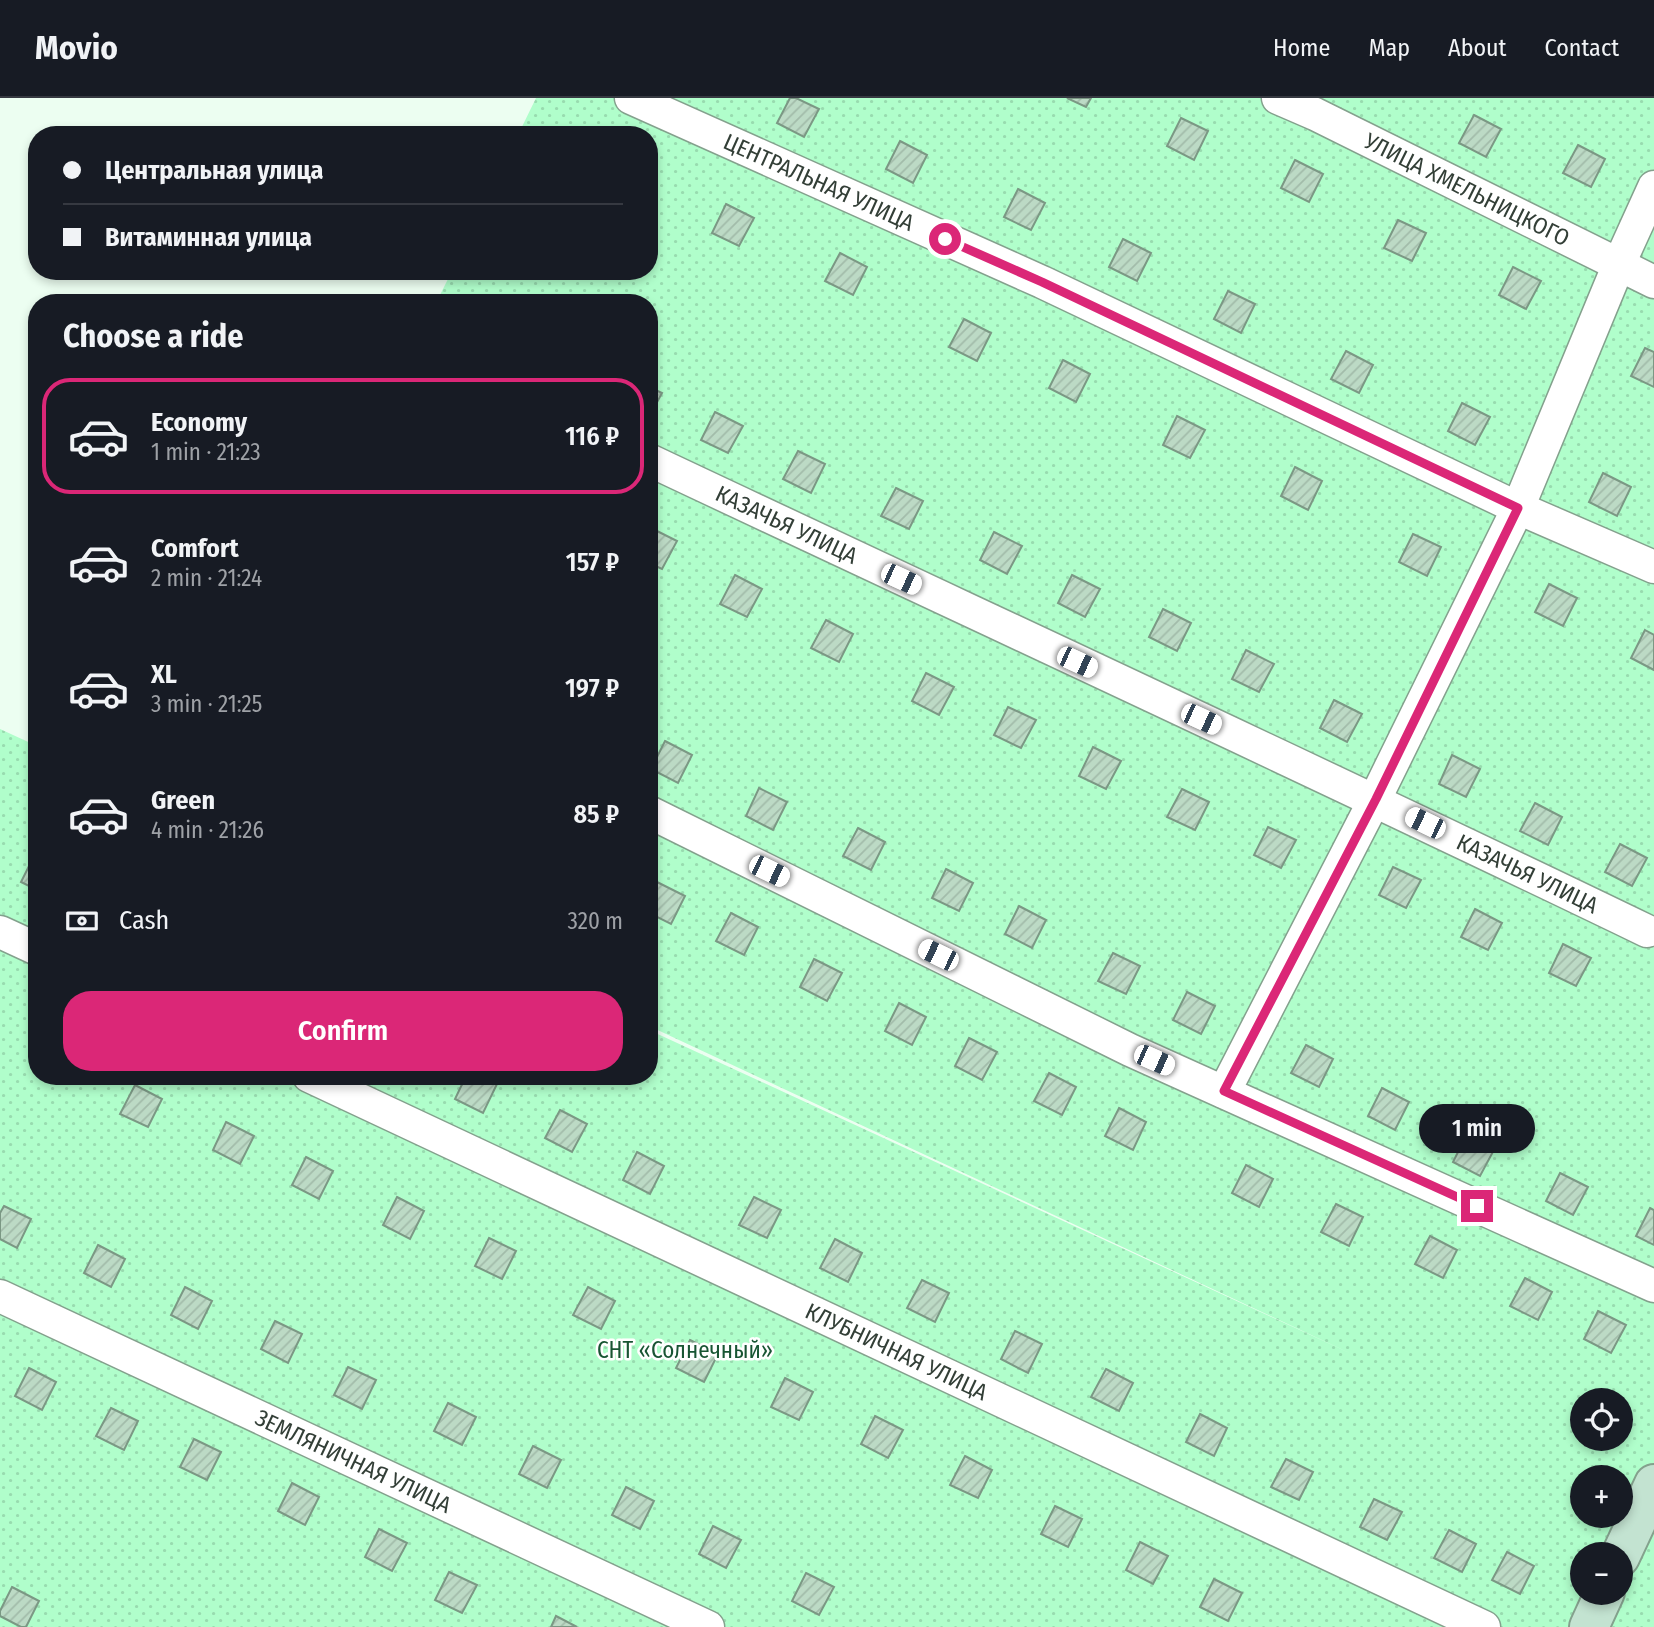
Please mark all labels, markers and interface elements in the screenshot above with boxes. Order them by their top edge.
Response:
text: Movio [35,28,118,68]
text: Home [1273,34,1330,62]
text: Map [1368,34,1410,62]
text: About [1448,34,1506,62]
text: Contact [1544,34,1619,62]
street label: УЛИЦА ХМЕЛЬНИЦКОГО [1359,126,1574,252]
street label: ЦЕНТРАЛЬНАЯ УЛИЦА [719,127,919,237]
text: Центральная улица [105,155,323,186]
text: Витаминная улица [105,222,312,253]
route start [929,223,961,255]
text: Choose a ride [63,317,244,355]
icon: car [67,405,130,468]
text: Economy [151,407,247,438]
text: 116 ₽ [565,421,619,452]
text: 1 min · 21:23 [151,438,261,466]
street label: КАЗАЧЬЯ УЛИЦА [711,479,862,570]
icon: car [67,531,130,594]
text: Comfort [151,533,239,564]
text: 157 ₽ [566,547,619,578]
car [878,561,925,597]
text: 2 min · 21:24 [151,564,262,592]
car [1054,644,1101,680]
icon: car [67,657,130,720]
text: XL [151,659,177,690]
text: 197 ₽ [565,673,619,704]
text: 3 min · 21:25 [151,690,262,718]
car [1178,701,1225,737]
icon: car [67,783,130,846]
text: Green [151,785,215,816]
text: 85 ₽ [573,799,619,830]
car [1402,804,1449,842]
text: 4 min · 21:26 [151,816,264,844]
street label: КАЗАЧЬЯ УЛИЦА [1452,828,1603,919]
car [746,852,793,890]
icon: cash [63,902,101,940]
text: Cash [119,905,169,936]
text: 320 m [568,907,623,935]
car [915,936,962,974]
button: Confirm [63,991,623,1071]
car [1131,1042,1178,1078]
callout: 1 min [1419,1104,1535,1154]
text: 1 min [1452,1114,1502,1142]
route end [1461,1190,1493,1222]
street label: КЛУБНИЧНАЯ УЛИЦА [801,1297,992,1406]
park label: СНТ «Солнечный» [597,1336,773,1364]
map controls [1570,1388,1633,1605]
button: locate [1570,1388,1633,1451]
street label: ЗЕМЛЯНИЧНАЯ УЛИЦА [251,1403,456,1519]
button: + [1570,1465,1633,1528]
button: − [1570,1542,1633,1605]

